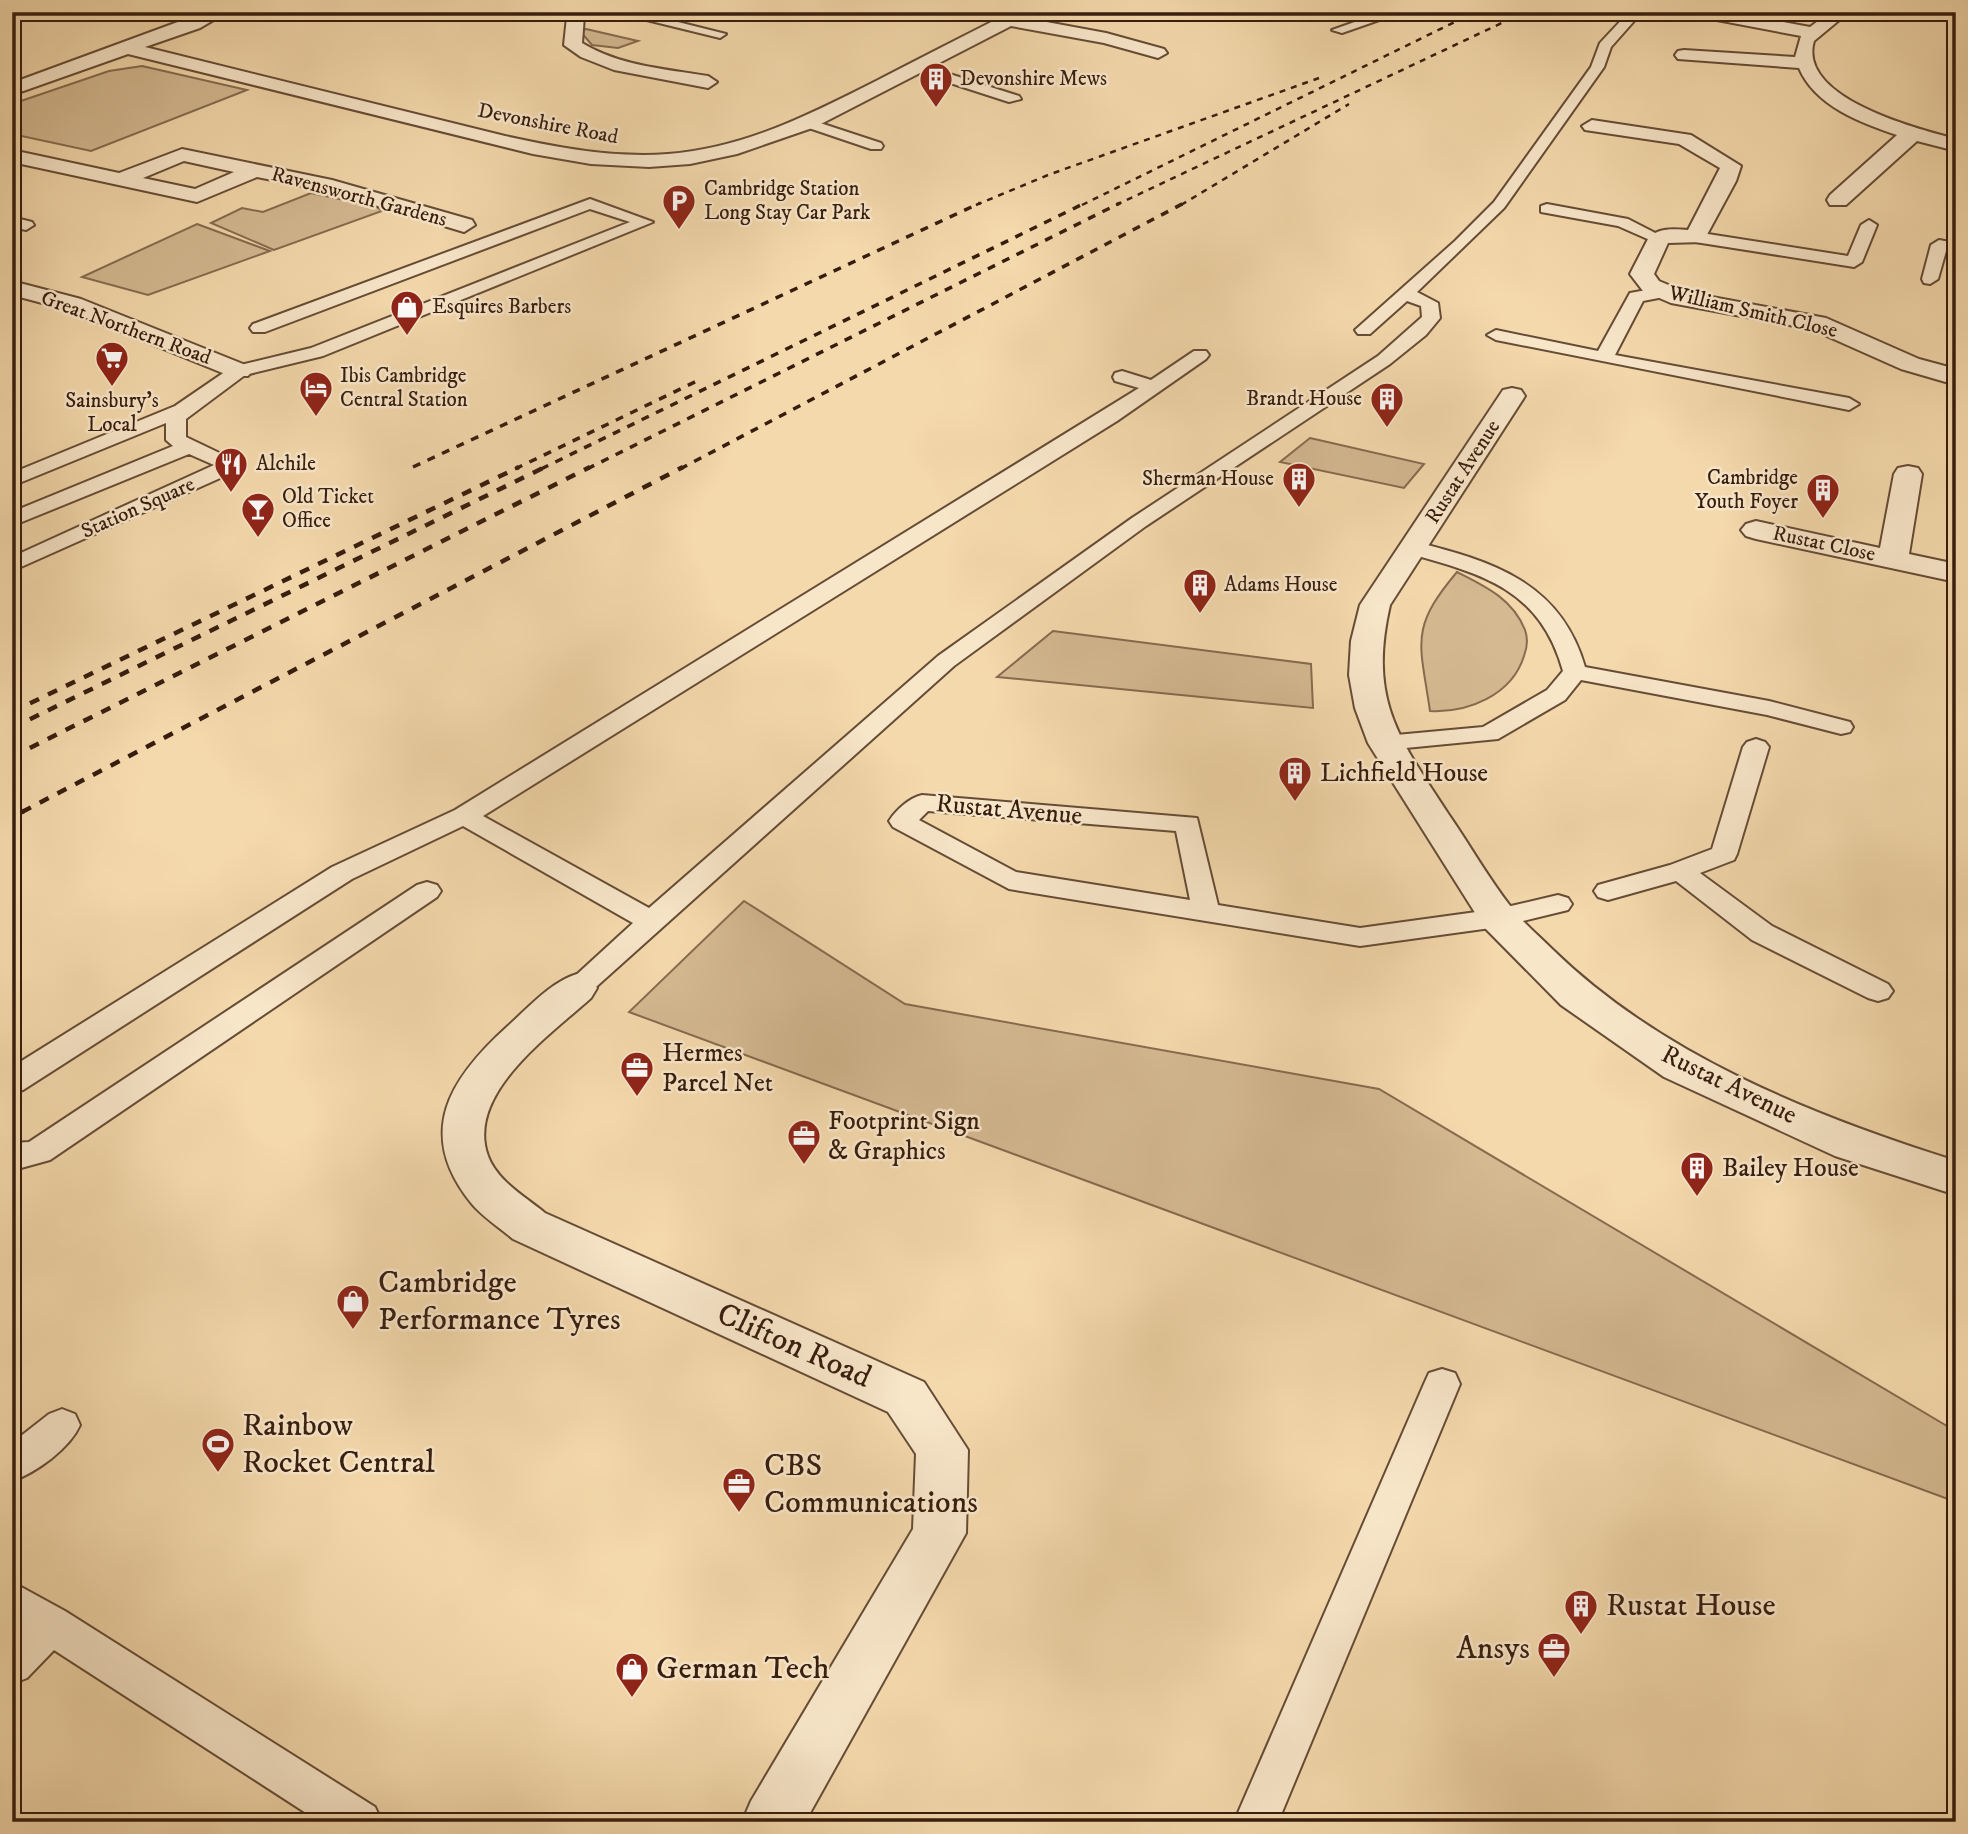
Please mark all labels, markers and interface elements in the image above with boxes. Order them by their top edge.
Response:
building icon: Devonshire Mews [917,60,955,109]
place label: Devonshire Mews [960,66,1107,92]
street label: Devonshire Road [476,98,621,150]
street label: Ravensworth Gardens [268,161,450,233]
place label: Cambridge Station Long Stay Car Park [704,176,871,226]
parking icon: Cambridge Station Long Stay Car Park [660,182,698,231]
street label: William Smith Close [1665,280,1840,344]
street label: Great Northern Road [37,285,215,371]
shop icon: Esquires Barbers [388,288,426,337]
place label: Esquires Barbers [432,294,571,320]
supermarket icon: Sainsbury's Local [93,339,131,388]
place label: Ibis Cambridge Central Station [340,363,468,413]
hotel icon: Ibis Cambridge Central Station [297,369,335,418]
building icon: Brandt House [1368,380,1406,429]
place label: Brandt House [1246,386,1362,412]
place label: Sainsbury's Local [65,388,159,438]
street label: Rustat Avenue [1420,415,1506,529]
restaurant icon: Alchile [212,445,250,494]
place label: Alchile [256,451,316,477]
building icon: Sherman House [1280,460,1318,509]
place label: Cambridge Youth Foyer [1695,465,1798,515]
place label: Sherman House [1142,466,1274,492]
street label: Station Square [77,471,199,545]
building icon: Cambridge Youth Foyer [1804,471,1842,520]
place label: Old Ticket Office [282,484,374,534]
bar icon: Old Ticket Office [239,490,277,539]
street label: Rustat Close [1770,520,1878,568]
building icon: Adams House [1181,566,1219,615]
place label: Adams House [1224,572,1338,598]
building icon: Lichfield House [1276,754,1314,803]
place label: Lichfield House [1320,757,1488,790]
street label: Rustat Avenue [934,787,1084,833]
place label: Hermes Parcel Net [662,1037,773,1100]
street label: Rustat Avenue [1656,1038,1802,1132]
office icon: Hermes Parcel Net [618,1049,656,1098]
place label: Footprint Sign & Graphics [828,1105,980,1168]
office icon: Footprint Sign & Graphics [785,1117,823,1166]
building icon: Bailey House [1678,1149,1716,1198]
place label: Bailey House [1722,1152,1859,1185]
place label: Cambridge Performance Tyres [378,1263,621,1340]
shop icon: Cambridge Performance Tyres [334,1282,372,1331]
street label: Clifton Road [711,1294,878,1398]
place label: Rainbow Rocket Central [242,1406,435,1483]
sports icon: Rainbow Rocket Central [199,1425,237,1474]
place label: CBS Communications [764,1446,978,1523]
office icon: CBS Communications [720,1465,758,1514]
place label: Rustat House [1606,1586,1776,1626]
building icon: Rustat House [1562,1587,1600,1636]
place label: Ansys [1456,1629,1530,1669]
office icon: Ansys [1535,1630,1573,1679]
place label: German Tech [656,1649,830,1689]
shop icon: German Tech [613,1650,651,1699]

